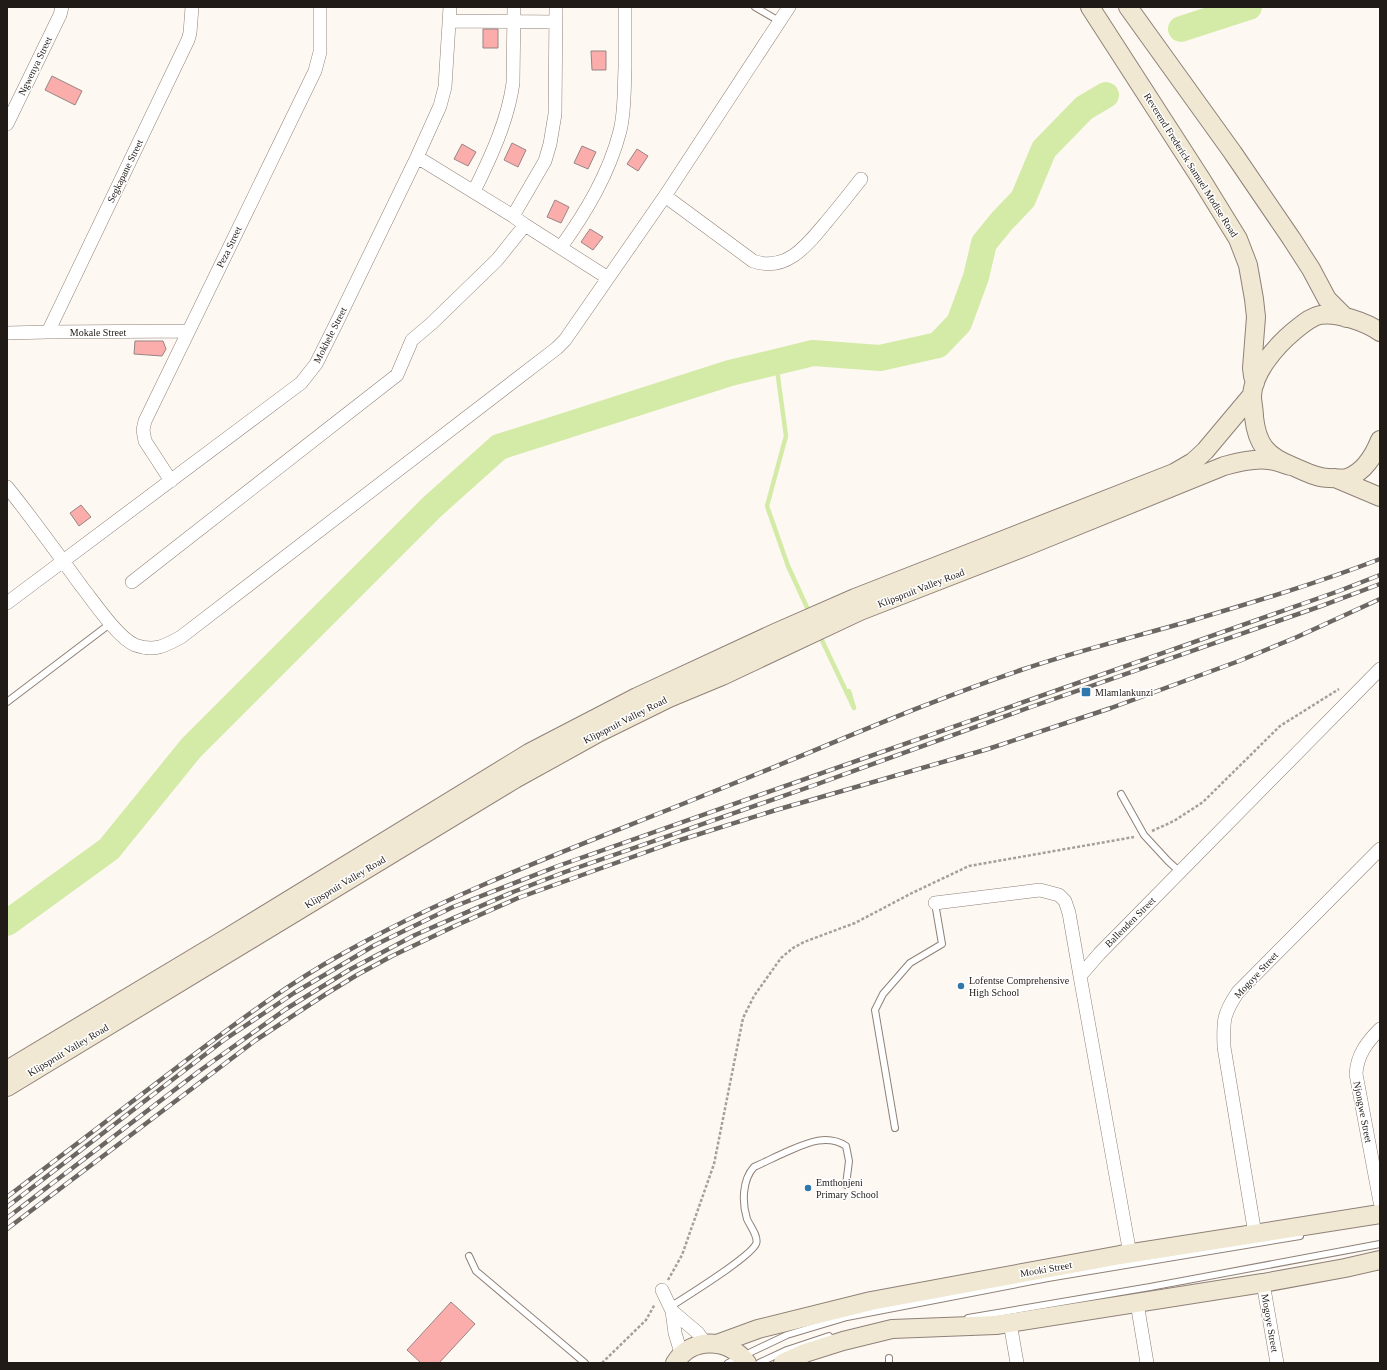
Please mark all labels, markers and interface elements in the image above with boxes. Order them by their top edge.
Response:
street label: Ngwenya Street [16,35,54,97]
street label: Reverend Frederick Samuel Modise Road [1142,91,1240,239]
street label: Segkapane Street [105,137,145,204]
street label: Peza Street [214,224,244,270]
street label: Mokhele Street [311,305,349,365]
street label: Mokale Street [70,327,126,338]
street label: Klipspruit Valley Road [876,566,966,610]
marker: Mlamlankunzi [1080,686,1092,698]
place label: Mlamlankunzi [1095,687,1154,698]
street label: Klipspruit Valley Road [582,694,668,746]
street label: Klipspruit Valley Road [303,854,387,910]
street label: Ballenden Street [1103,894,1158,949]
street label: Mogoye Street [1232,949,1280,1000]
place label: Lofentse Comprehensive High School [969,975,1070,998]
marker: Lofentse Comprehensive High School [956,981,966,991]
street label: Klipspruit Valley Road [26,1022,110,1078]
street label: Njongwe Street [1352,1080,1374,1144]
place label: Emthonjeni Primary School [816,1177,879,1200]
marker: Emthonjeni Primary School [803,1183,813,1193]
street label: Mooki Street [1019,1259,1073,1279]
street label: Mogoye Street [1259,1293,1281,1353]

